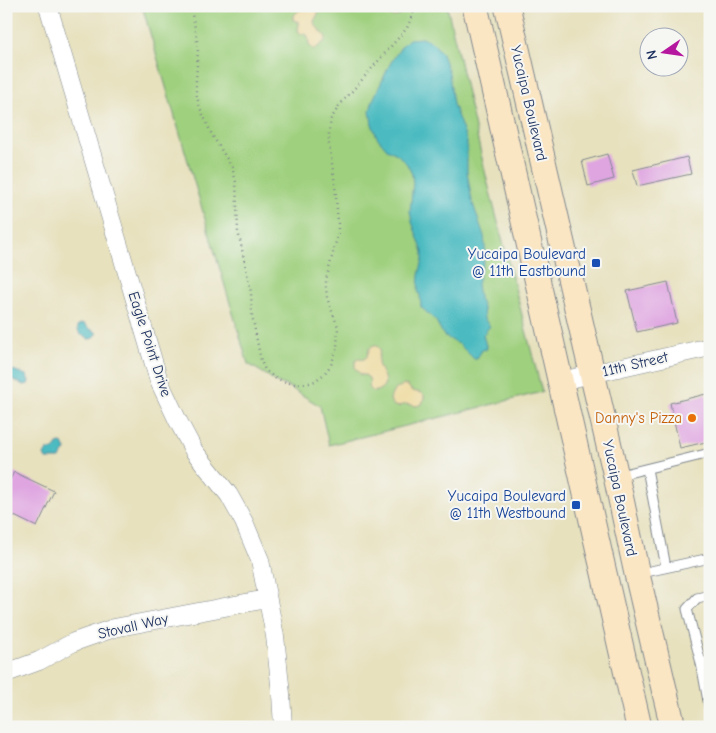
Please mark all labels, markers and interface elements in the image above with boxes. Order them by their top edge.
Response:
north arrow [638,28,688,78]
street label: Yucaipa Boulevard [507,43,551,163]
text: N [643,48,661,61]
place label: Yucaipa Boulevard @ 11th Eastbound [467,245,586,280]
marker: Yucaipa Boulevard @ 11th Eastbound [590,257,602,269]
street label: Eagle Point Drive [125,289,176,399]
street label: 11th Street [600,348,670,380]
place label: Danny's Pizza [595,409,682,427]
marker: Danny's Pizza [686,412,698,424]
street label: Yucaipa Boulevard [599,438,641,558]
place label: Yucaipa Boulevard @ 11th Westbound [447,487,566,522]
marker: Yucaipa Boulevard @ 11th Westbound [570,499,582,511]
street label: Stovall Way [96,609,170,643]

